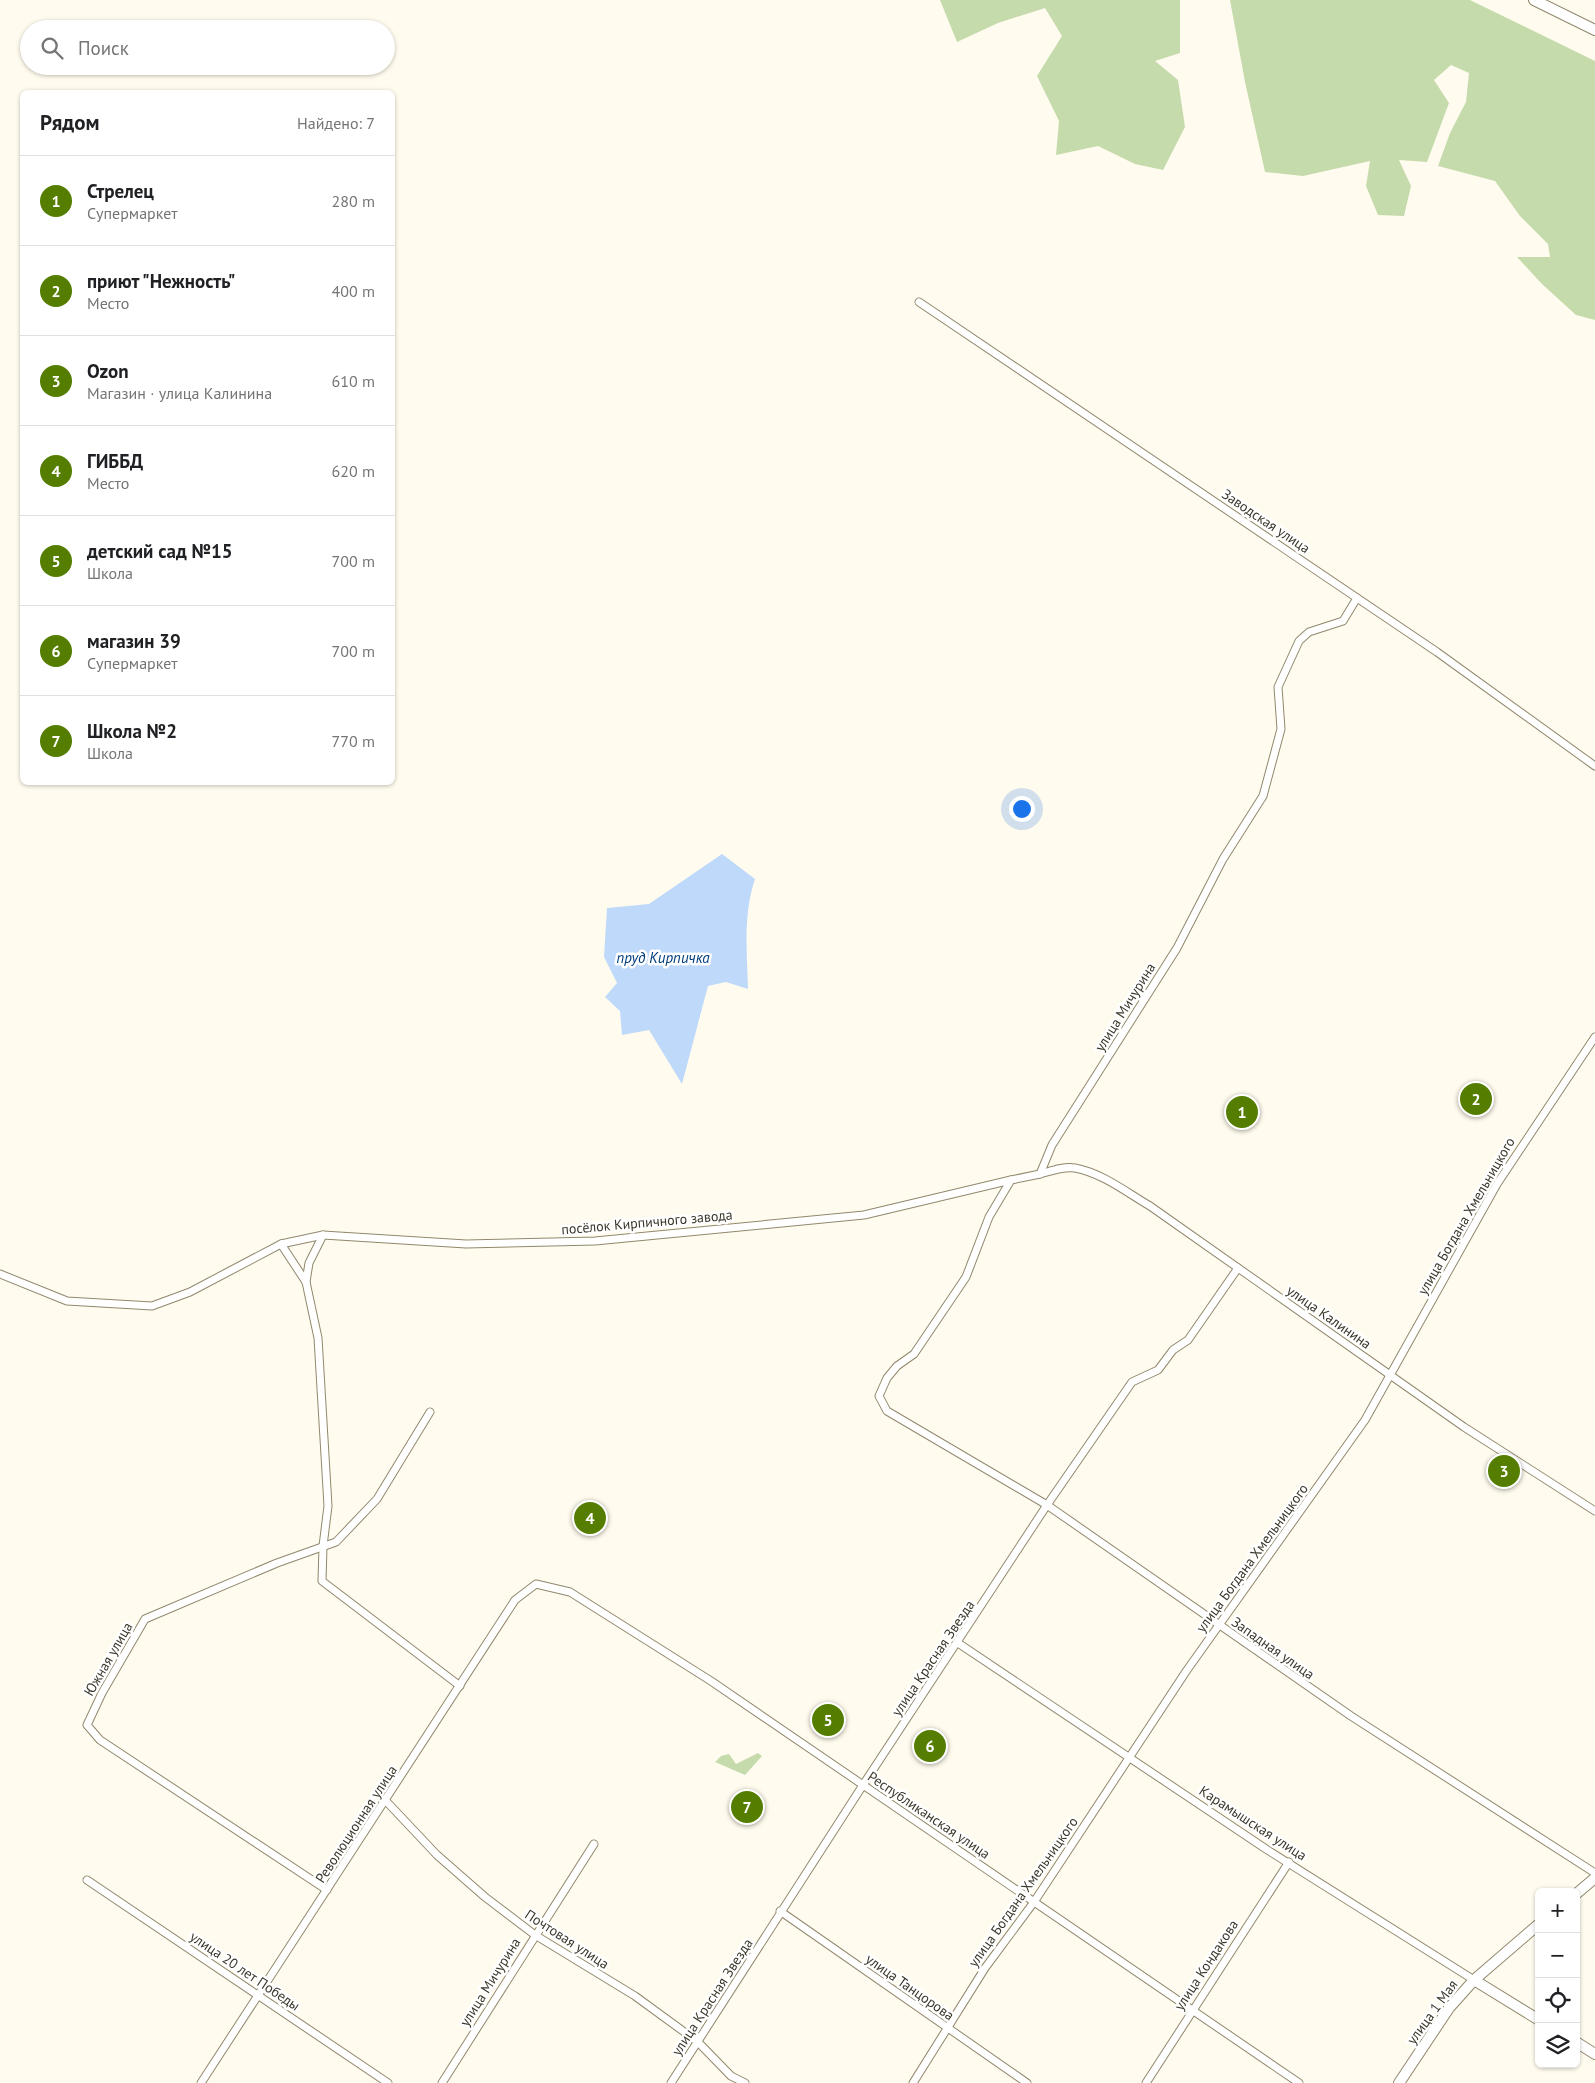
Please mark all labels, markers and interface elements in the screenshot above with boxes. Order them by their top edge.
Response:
search box [20,20,395,75]
icon: search [38,34,66,62]
text: Поиск [78,36,129,60]
text: Рядом [40,109,99,136]
text: Найдено: 7 [297,113,375,133]
text: Стрелец [87,179,154,203]
text: 1 [51,191,61,211]
text: 280 m [332,191,375,211]
text: Супермаркет [87,203,178,223]
text: приют "Нежность" [87,269,235,293]
text: 2 [51,281,61,301]
text: 400 m [332,281,375,301]
text: Место [87,293,129,313]
text: Ozon [87,359,129,383]
text: 3 [51,371,61,391]
text: 610 m [332,371,375,391]
text: Магазин · улица Калинина [87,383,272,403]
text: ГИББД [87,449,143,473]
text: 4 [51,461,61,481]
text: 620 m [332,461,375,481]
text: Место [87,473,129,493]
street label: Заводская улица [1218,485,1314,557]
text: детский сад №15 [87,539,233,563]
text: 5 [51,551,61,571]
text: 700 m [332,551,375,571]
text: Школа [87,563,133,583]
text: магазин 39 [87,629,181,653]
text: 6 [51,641,61,661]
text: 700 m [332,641,375,661]
text: Супермаркет [87,653,178,673]
text: Школа №2 [87,719,177,743]
text: 7 [51,731,61,751]
text: 770 m [332,731,375,751]
text: Школа [87,743,133,763]
your location [1009,796,1035,822]
water label: пруд Кирпичка [616,948,710,967]
street label: улица Мичурина [1091,959,1159,1055]
pin: 2 [1460,1080,1492,1118]
pin: 1 [1226,1093,1258,1131]
street label: улица Богдана Хмельницкого [1413,1134,1519,1298]
street label: посёлок Кирпичного завода [561,1206,733,1238]
street label: улица Калинина [1283,1281,1375,1353]
pin: 3 [1488,1452,1520,1490]
street label: улица Богдана Хмельницкого [1192,1480,1312,1636]
pin: 4 [574,1499,606,1537]
street label: улица Красная Звезда [888,1597,979,1719]
street label: Западная улица [1228,1613,1318,1683]
street label: Южная улица [80,1619,136,1699]
pin: 5 [812,1701,844,1739]
pin: 6 [914,1727,946,1765]
street label: Революционная улица [311,1762,401,1886]
street label: Республиканская улица [864,1767,994,1863]
street label: Карамышская улица [1196,1782,1310,1864]
pin: 7 [731,1788,763,1826]
street label: улица Богдана Хмельницкого [964,1813,1082,1971]
map controls [1535,1888,1580,2068]
button: + [1535,1888,1580,1933]
street label: Почтовая улица [522,1905,612,1973]
street label: улица Кондакова [1170,1916,1242,2014]
street label: улица 20 лет Победы [186,1927,304,2015]
button: − [1535,1933,1580,1978]
street label: улица Мичурина [456,1934,524,2030]
street label: улица Красная Звезда [667,1935,757,2059]
street label: улица Танцорова [862,1950,958,2024]
street label: улица 1 Мая [1403,1976,1461,2048]
button: locate [1535,1978,1580,2023]
button: layers [1535,2023,1580,2068]

